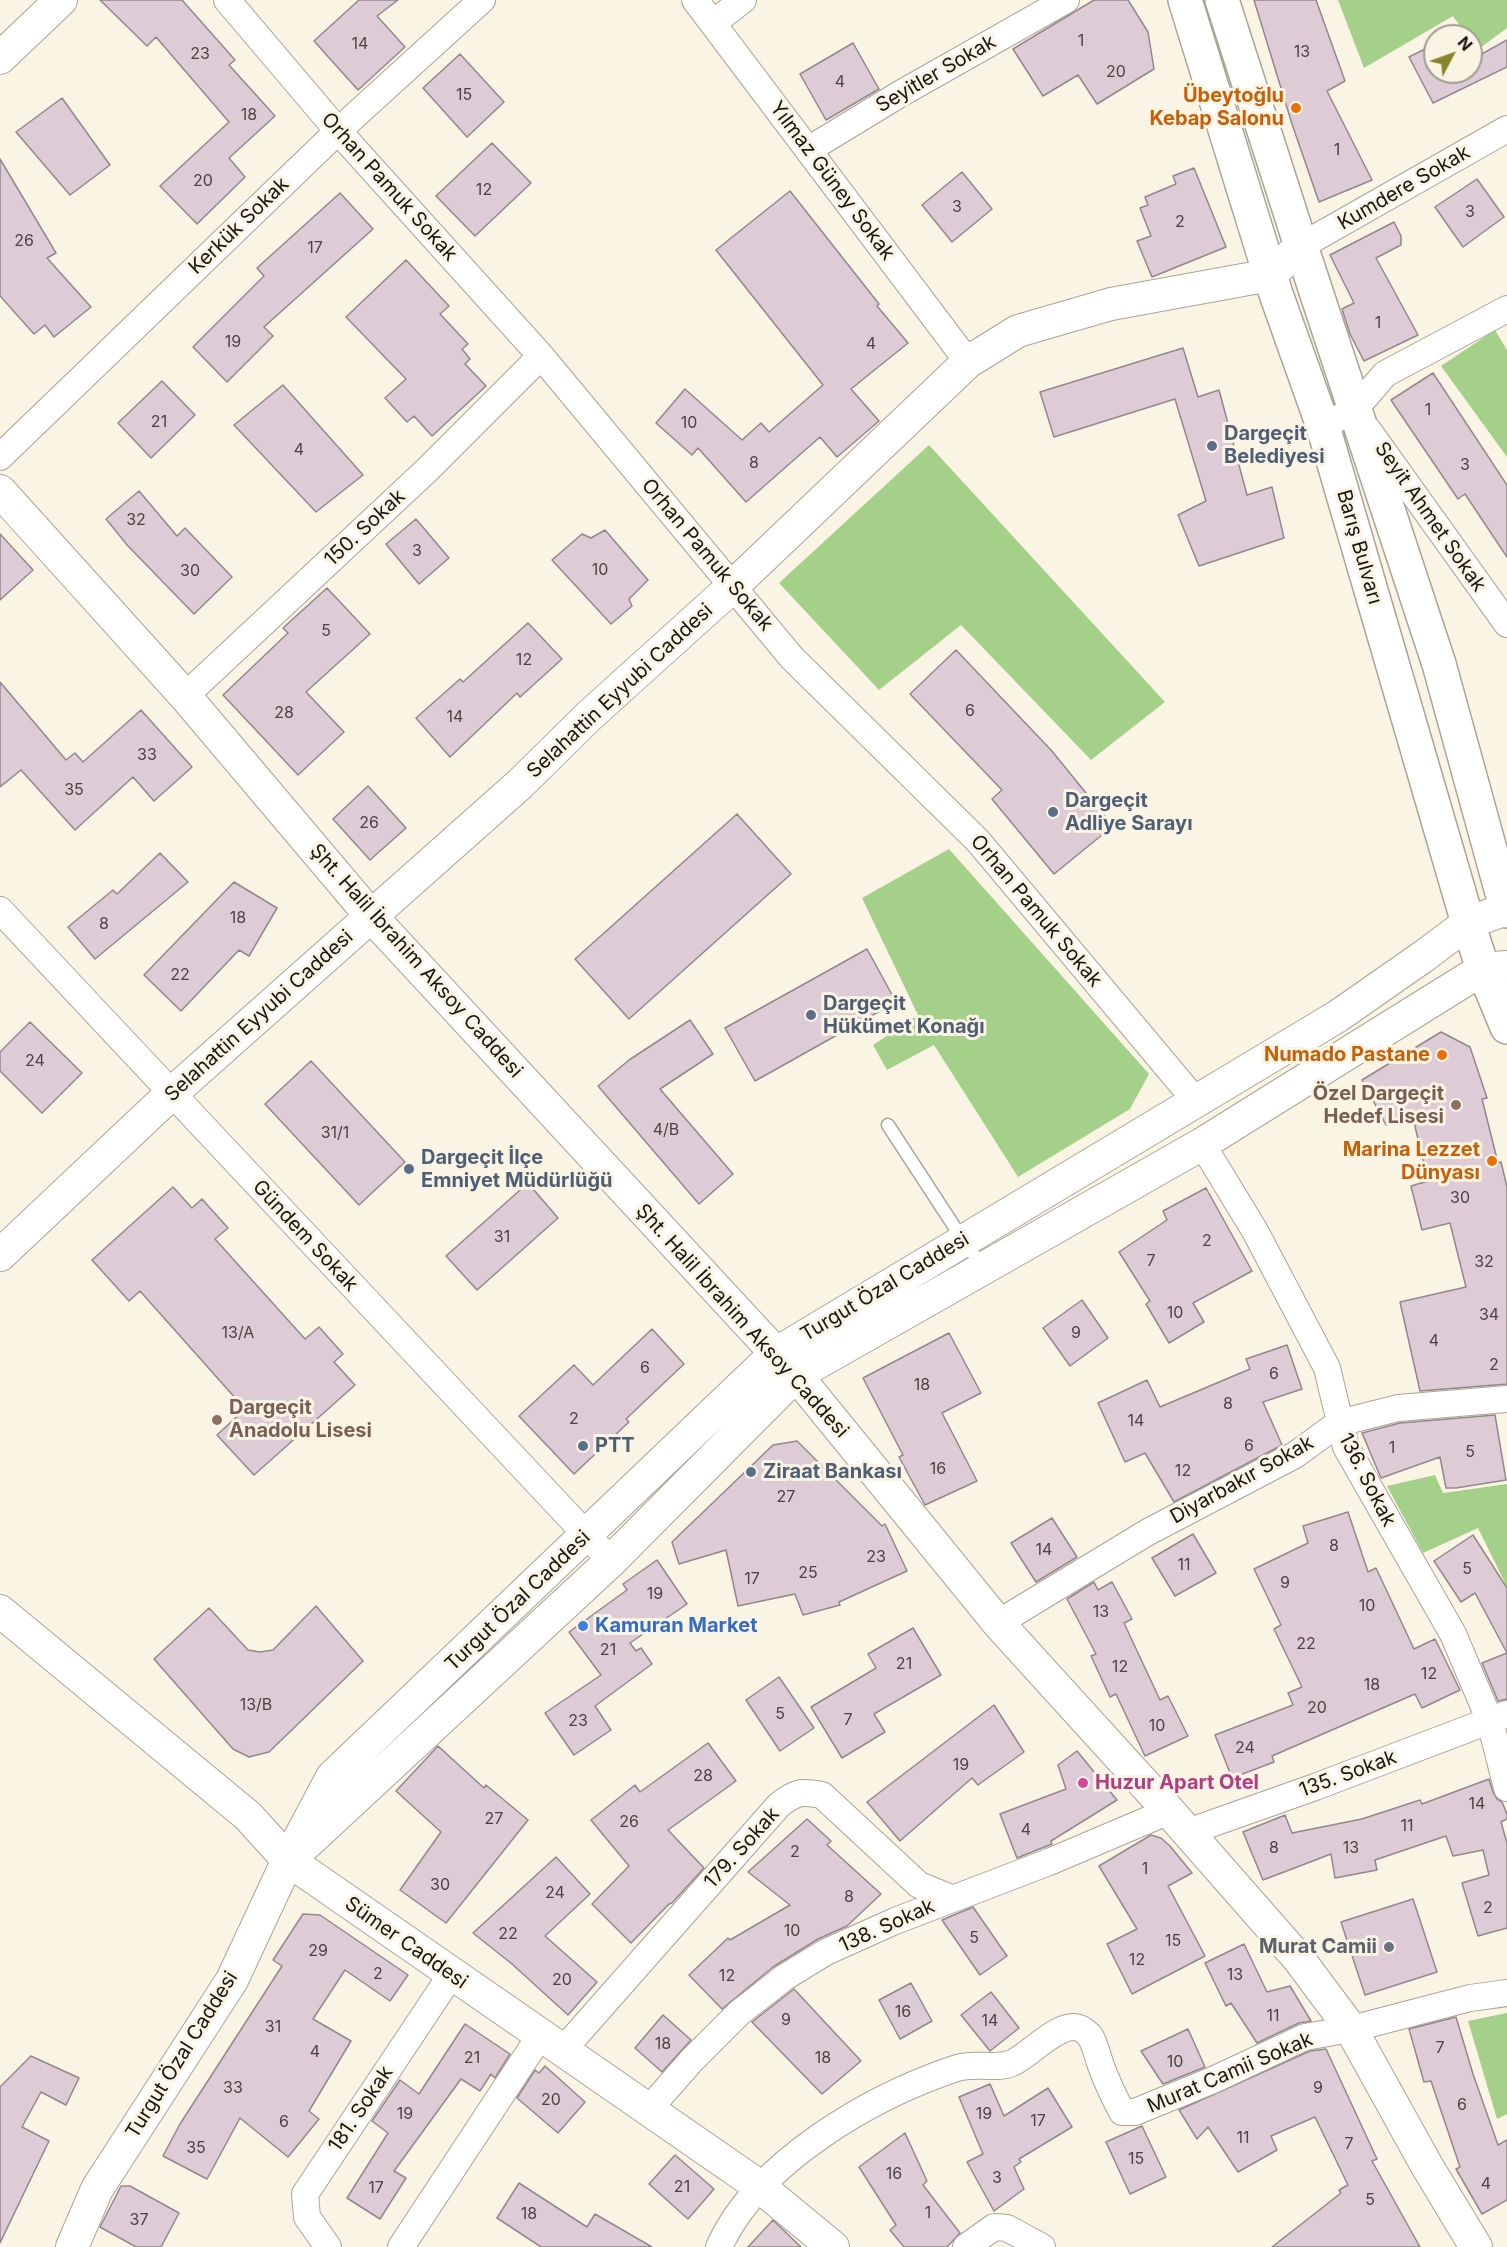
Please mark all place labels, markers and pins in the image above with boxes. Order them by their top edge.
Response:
place label: Übeytoğlu Kebap Salonu [1149,84,1284,131]
marker: Übeytoğlu Kebap Salonu [1289,101,1303,115]
place label: Dargeçit Belediyesi [1224,422,1325,469]
marker: Dargeçit Belediyesi [1205,439,1219,453]
place label: Dargeçit Adliye Sarayı [1065,789,1193,836]
marker: Dargeçit Adliye Sarayı [1046,805,1060,819]
place label: Dargeçit Hükümet Konağı [823,992,985,1039]
marker: Dargeçit Hükümet Konağı [804,1008,818,1022]
place label: Numado Pastane [1264,1043,1430,1067]
marker: Numado Pastane [1435,1048,1449,1062]
place label: Özel Dargeçit Hedef Lisesi [1313,1082,1444,1129]
marker: Özel Dargeçit Hedef Lisesi [1449,1098,1463,1112]
place label: Marina Lezzet Dünyası [1343,1138,1480,1185]
place label: Dargeçit İlçe Emniyet Müdürlüğü [421,1146,612,1193]
marker: Marina Lezzet Dünyası [1485,1154,1499,1168]
marker: Dargeçit İlçe Emniyet Müdürlüğü [402,1162,416,1176]
place label: Dargeçit Anadolu Lisesi [229,1396,372,1443]
marker: Dargeçit Anadolu Lisesi [210,1413,224,1427]
place label: PTT [595,1434,635,1458]
marker: PTT [576,1439,590,1453]
place label: Ziraat Bankası [763,1460,902,1484]
marker: Ziraat Bankası [744,1465,758,1479]
place label: Kamuran Market [595,1614,757,1638]
marker: Kamuran Market [576,1619,590,1633]
place label: Huzur Apart Otel [1095,1771,1259,1795]
marker: Huzur Apart Otel [1076,1776,1090,1790]
place label: Murat Camii [1259,1935,1377,1959]
marker: Murat Camii [1382,1940,1396,1954]

